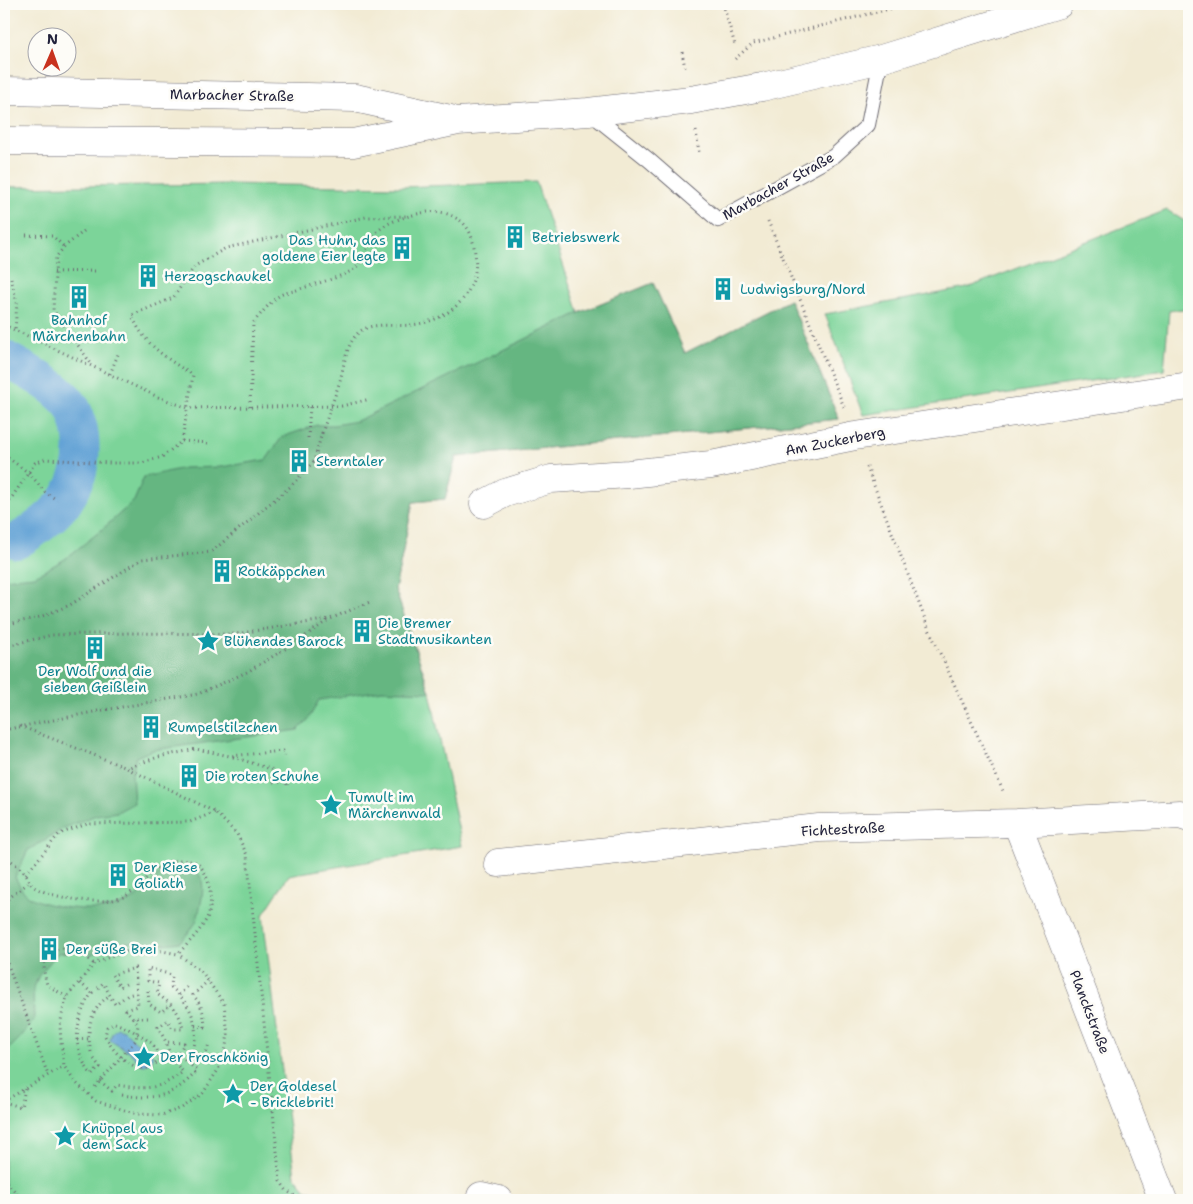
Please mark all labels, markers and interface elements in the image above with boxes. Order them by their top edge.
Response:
north arrow [28,28,78,78]
text: N [47,30,58,48]
street label: Marbacher Straße [170,85,294,105]
street label: Marbacher Straße [719,148,837,224]
building icon: Betriebswerk [502,224,528,250]
place label: Betriebswerk [532,228,620,246]
place label: Das Huhn, das goldene Eier legte [262,231,386,265]
building icon: Das Huhn, das goldene Eier legte [389,235,415,261]
building icon: Herzogschaukel [135,263,161,289]
place label: Herzogschaukel [164,267,272,285]
building icon: Ludwigsburg/Nord [710,276,736,302]
place label: Ludwigsburg/Nord [740,280,866,298]
building icon: Bahnhof Märchenbahn [66,284,92,310]
place label: Bahnhof Märchenbahn [32,311,126,345]
street label: Am Zuckerberg [783,422,887,460]
building icon: Sterntaler [286,448,312,474]
place label: Sterntaler [316,452,385,470]
building icon: Rotkäppchen [209,558,235,584]
place label: Rotkäppchen [238,562,326,580]
place label: Die Bremer Stadtmusikanten [378,614,492,648]
building icon: Die Bremer Stadtmusikanten [349,618,375,644]
place icon: Blühendes Barock [195,628,221,654]
place label: Blühendes Barock [224,632,343,650]
building icon: Der Wolf und die sieben Geißlein [82,635,108,661]
place label: Der Wolf und die sieben Geißlein [38,662,152,696]
building icon: Rumpelstilzchen [138,714,164,740]
place label: Rumpelstilzchen [168,718,278,736]
building icon: Die roten Schuhe [176,763,202,789]
place label: Die roten Schuhe [205,767,319,785]
place label: Tumult im Märchenwald [348,788,441,822]
place icon: Tumult im Märchenwald [318,792,344,818]
street label: Fichtestraße [800,818,886,840]
place label: Der Riese Goliath [134,858,198,892]
building icon: Der Riese Goliath [105,862,131,888]
building icon: Der süße Brei [36,936,62,962]
place label: Der süße Brei [66,940,157,958]
street label: Planckstraße [1066,968,1114,1056]
place icon: Der Froschkönig [131,1044,157,1070]
place label: Der Froschkönig [160,1048,268,1066]
place label: Der Goldesel - Bricklebrit! [250,1077,337,1111]
place icon: Der Goldesel - Bricklebrit! [220,1081,246,1107]
place label: Knüppel aus dem Sack [82,1119,163,1153]
place icon: Knüppel aus dem Sack [52,1123,78,1149]

